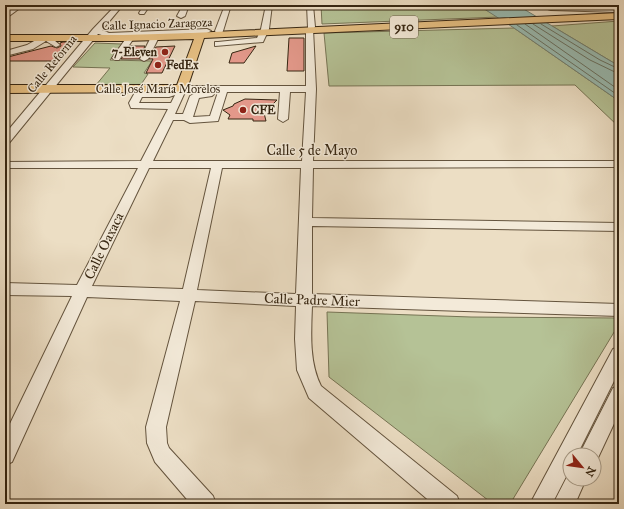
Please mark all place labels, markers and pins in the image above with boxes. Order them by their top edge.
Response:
place label: 7-Eleven [112,45,158,59]
marker: 7-Eleven [160,47,170,57]
place label: FedEx [166,58,199,72]
marker: FedEx [153,60,163,70]
place label: CFE [251,103,276,117]
marker: CFE [238,105,248,115]

